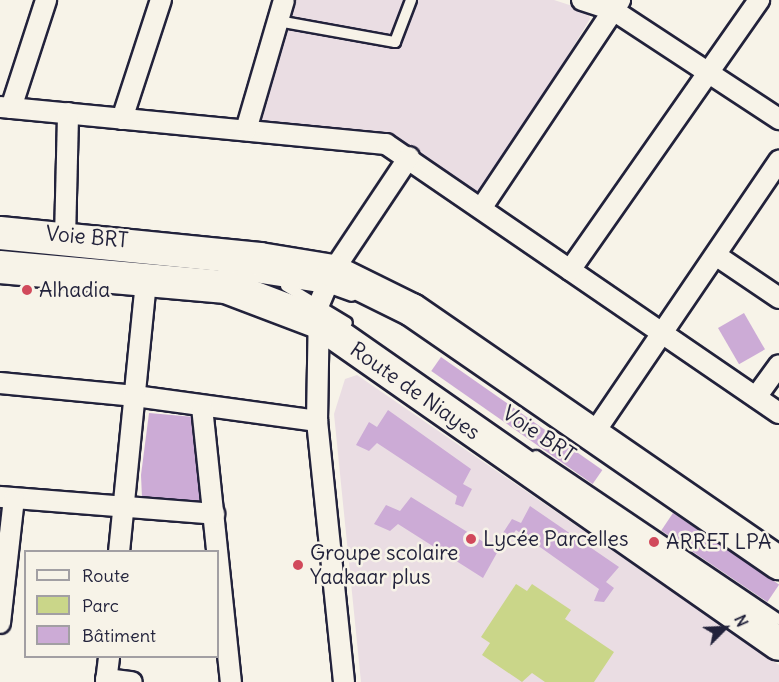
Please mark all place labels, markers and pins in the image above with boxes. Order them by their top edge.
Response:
place label: Alhadia [39,277,110,303]
marker: Alhadia [20,283,34,297]
place label: Lycée Parcelles [483,526,628,552]
place label: ARRET LPA [666,529,771,555]
marker: Lycée Parcelles [464,532,478,546]
marker: ARRET LPA [647,535,661,549]
place label: Groupe scolaire Yaakaar plus [310,540,458,590]
marker: Groupe scolaire Yaakaar plus [291,558,305,572]

